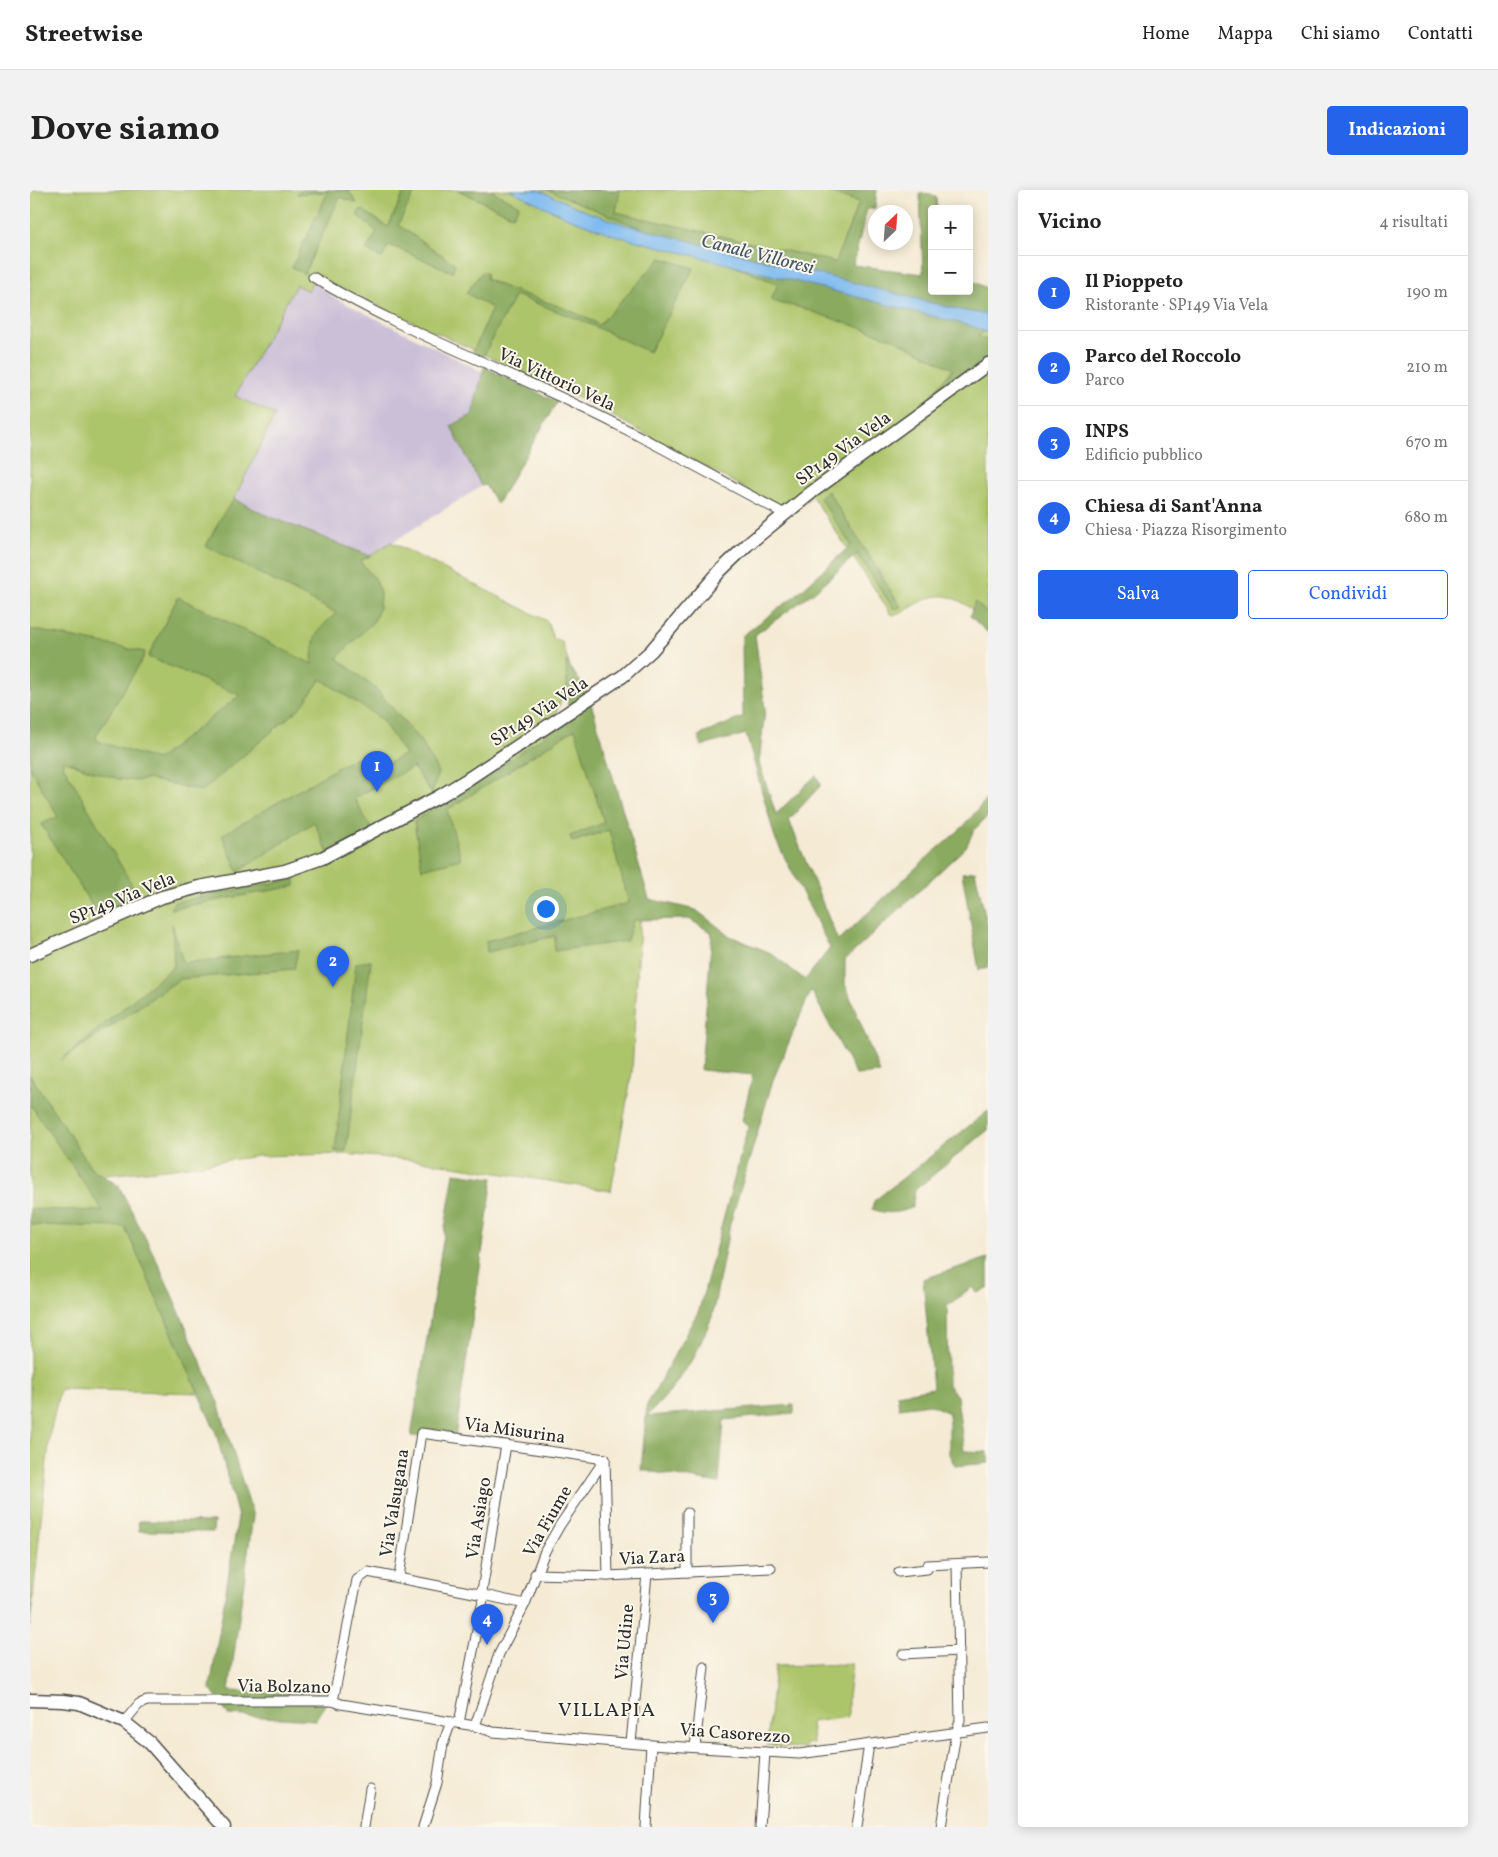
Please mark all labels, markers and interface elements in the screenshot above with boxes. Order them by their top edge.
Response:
text: Streetwise [25,18,143,52]
text: Home [1142,22,1190,47]
text: Mappa [1218,22,1273,47]
text: Chi siamo [1301,22,1380,47]
text: Contatti [1408,22,1473,47]
text: Dove siamo [30,106,220,154]
button: Indicazioni [1327,106,1468,155]
north arrow [868,205,913,250]
map controls [928,205,973,295]
button: + [928,205,973,250]
text: Vicino [1038,208,1102,237]
text: 4 risultati [1379,212,1448,234]
water label: Canale Villoresi [698,228,817,282]
button: − [928,250,973,295]
text: Il Pioppeto [1085,269,1183,295]
text: 1 [1051,282,1057,304]
text: 190 m [1406,282,1448,304]
text: Ristorante · SP149 Via Vela [1085,295,1268,317]
street label: Via Vittorio Vela [494,342,619,418]
text: Parco del Roccolo [1085,344,1241,370]
text: 2 [1050,357,1058,379]
text: 210 m [1406,357,1448,379]
text: Parco [1085,370,1125,392]
street label: SP149 Via Vela [791,406,897,492]
text: INPS [1085,419,1129,445]
text: 3 [1050,432,1058,454]
text: 670 m [1406,432,1448,454]
text: Edificio pubblico [1085,445,1203,467]
text: Chiesa di Sant'Anna [1085,494,1263,520]
text: 4 [1049,507,1059,529]
text: 680 m [1405,507,1448,529]
text: Chiesa · Piazza Risorgimento [1085,520,1287,542]
button: Salva [1038,570,1238,619]
button: Condividi [1248,570,1448,619]
street label: SP149 Via Vela [486,671,594,753]
pin: 1 [361,751,393,792]
street label: SP149 Via Vela [66,867,179,932]
your location [533,896,559,922]
pin: 2 [317,946,349,987]
street label: Via Misurina [462,1412,567,1451]
street label: Via Valsugana [375,1447,416,1559]
street label: Via Asiago [461,1475,498,1561]
street label: Via Fiume [518,1481,579,1562]
street label: Via Zara [618,1544,686,1573]
pin: 3 [697,1582,729,1623]
street label: Via Udine [610,1603,641,1681]
pin: 4 [471,1604,503,1645]
street label: Via Bolzano [237,1674,331,1701]
district label: VILLAPIA [558,1697,656,1725]
street label: Via Casorezzo [679,1718,791,1751]

